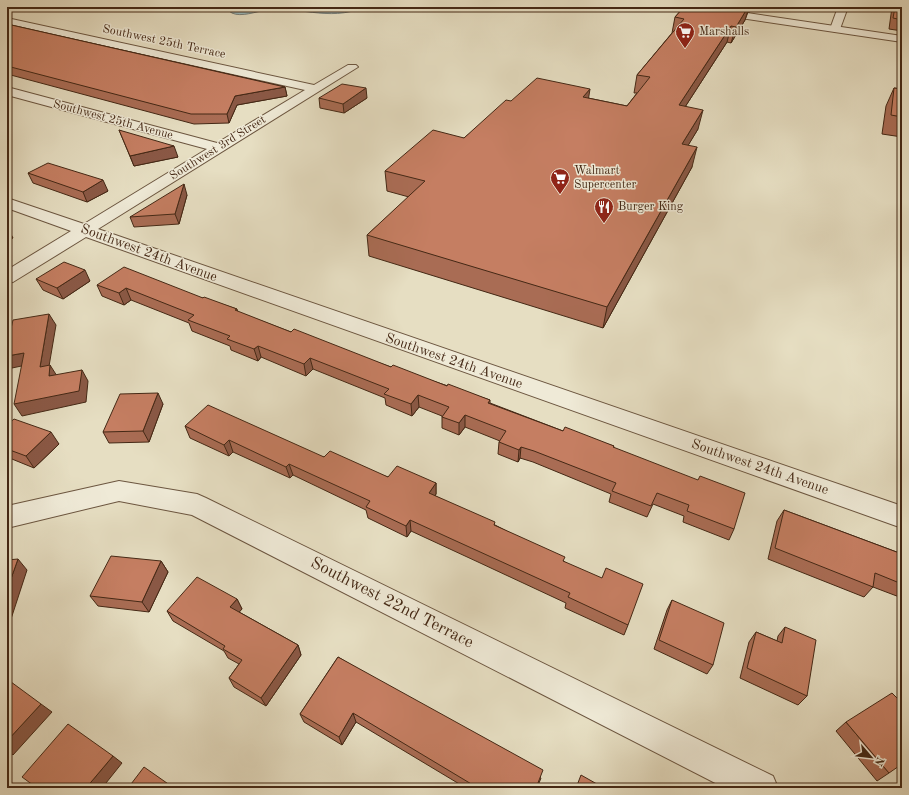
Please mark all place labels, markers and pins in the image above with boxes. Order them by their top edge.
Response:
supermarket icon: Marshalls [674,21,696,49]
place label: Marshalls [699,26,749,38]
place label: Walmart Supercenter [574,165,636,191]
supermarket icon: Walmart Supercenter [549,167,571,195]
restaurant icon: Burger King [593,196,615,224]
place label: Burger King [618,201,684,213]

